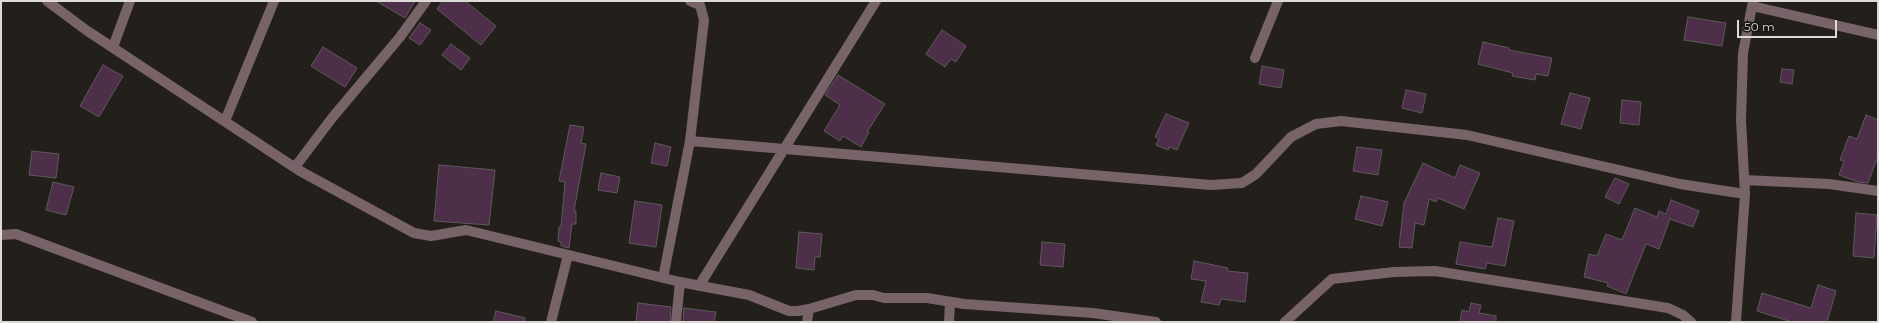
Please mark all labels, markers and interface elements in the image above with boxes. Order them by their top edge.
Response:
scale bar [1739,12,1839,38]
text: 50 m [1744,19,1775,34]

